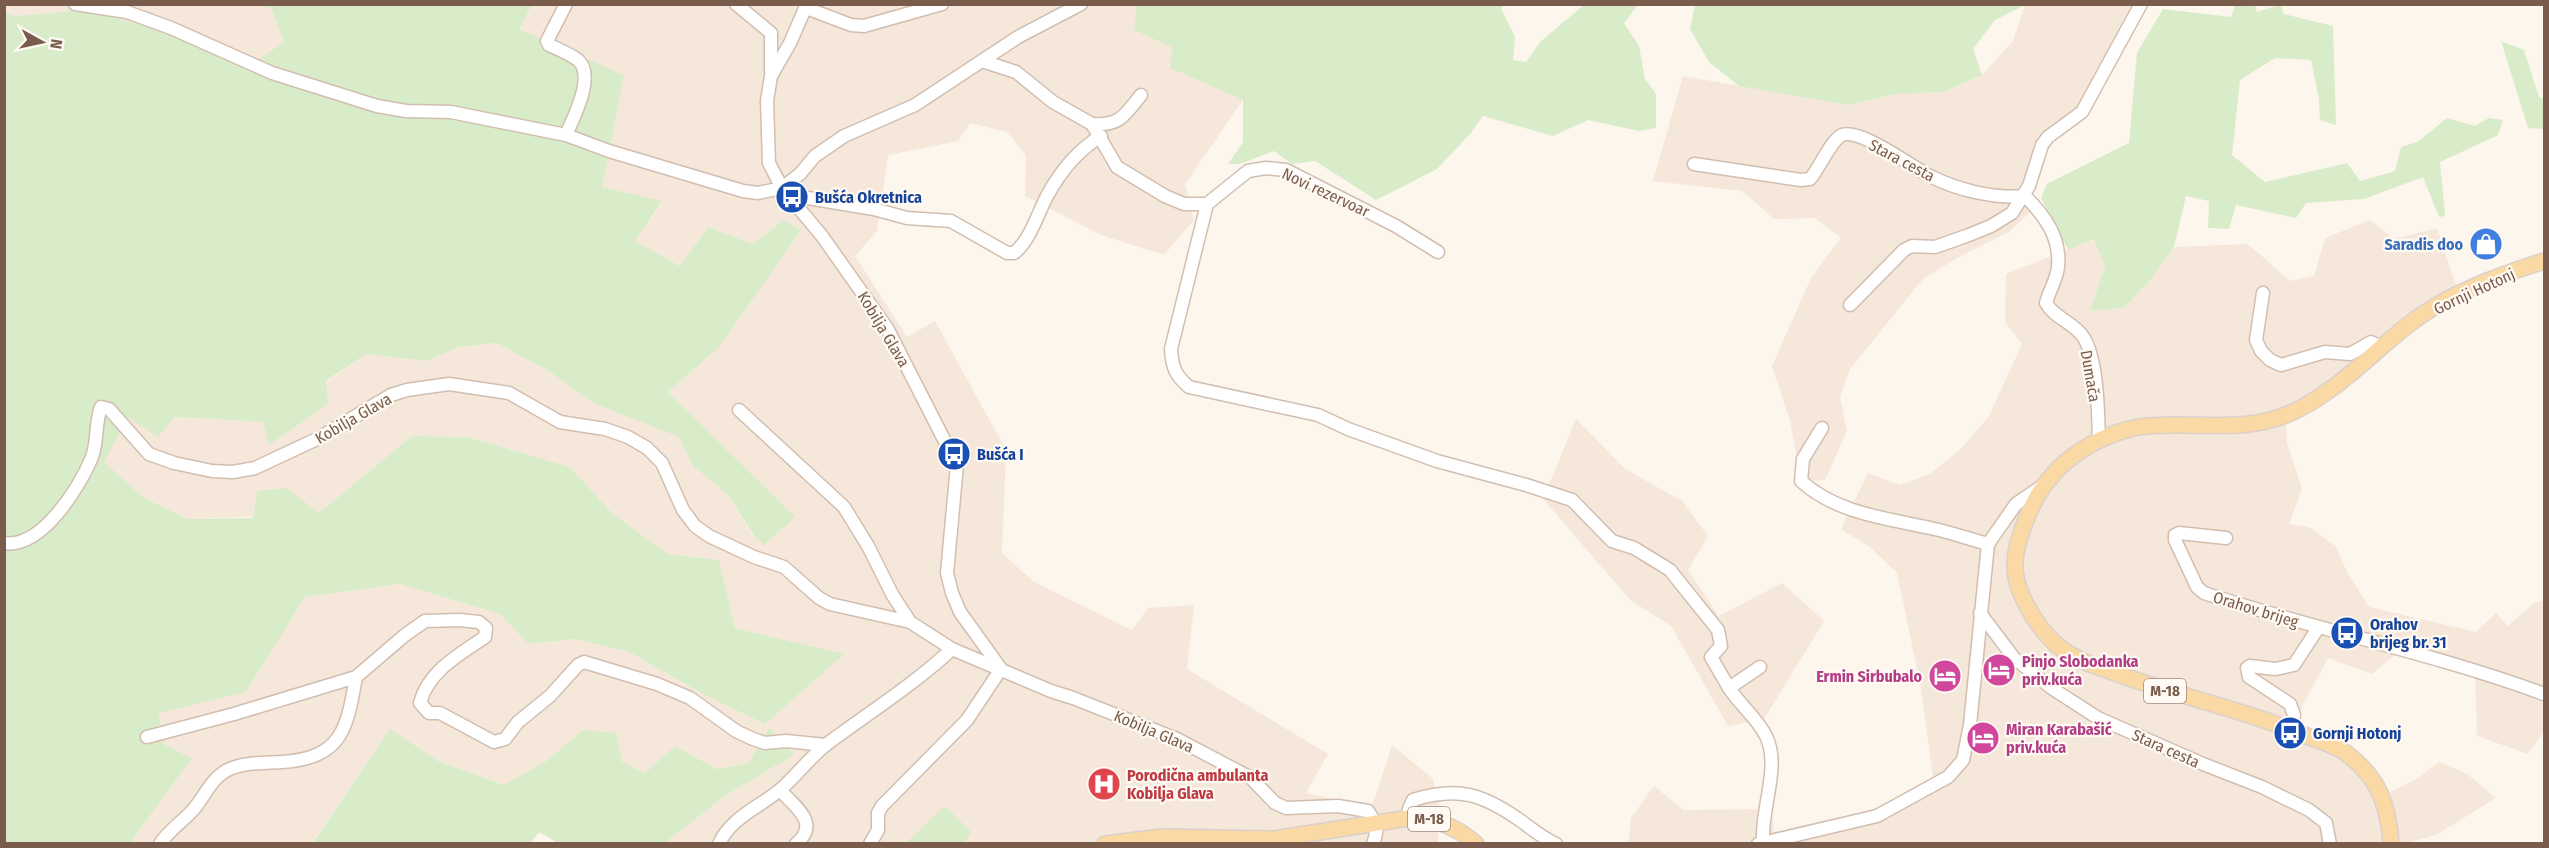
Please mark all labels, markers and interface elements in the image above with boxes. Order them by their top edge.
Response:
north arrow [12,12,72,72]
text: N [46,38,66,50]
street label: Stara cesta [1866,135,1938,186]
street label: Novi rezervoar [1279,164,1373,221]
bus stop icon: Bušća Okretnica [774,179,810,215]
place label: Bušća Okretnica [815,188,922,207]
shop icon: Saradis doo [2468,226,2504,262]
place label: Saradis doo [2384,235,2463,254]
street label: Gornji Hotonj [2431,264,2518,319]
street label: Kobilja Glava [854,288,914,371]
street label: Dumača [2077,349,2104,404]
street label: Kobilja Glava [312,389,395,448]
bus stop icon: Bušća I [936,436,972,472]
place label: Bušća I [977,445,1024,464]
street label: Orahov brijeg [2211,587,2301,632]
bus stop icon: Orahov brijeg br. 31 [2329,615,2365,651]
place label: Orahov brijeg br. 31 [2370,615,2447,652]
hotel icon: Pinjo Slobodanka priv.kuća [1981,652,2017,688]
place label: Pinjo Slobodanka priv.kuća [2022,652,2139,689]
hotel icon: Ermin Sirbubalo [1927,658,1963,694]
place label: Ermin Sirbubalo [1816,667,1922,686]
road number: M-18 [2144,679,2186,703]
street label: Kobilja Glava [1111,706,1197,757]
bus stop icon: Gornji Hotonj [2272,715,2308,751]
hotel icon: Miran Karabašić priv.kuća [1965,720,2001,756]
place label: Miran Karabašić priv.kuća [2006,720,2112,757]
place label: Gornji Hotonj [2313,724,2401,743]
street label: Stara cesta [2129,725,2203,772]
hospital icon: Porodična ambulanta Kobilja Glava [1086,766,1122,802]
place label: Porodična ambulanta Kobilja Glava [1127,766,1268,803]
road number: M-18 [1408,807,1450,831]

